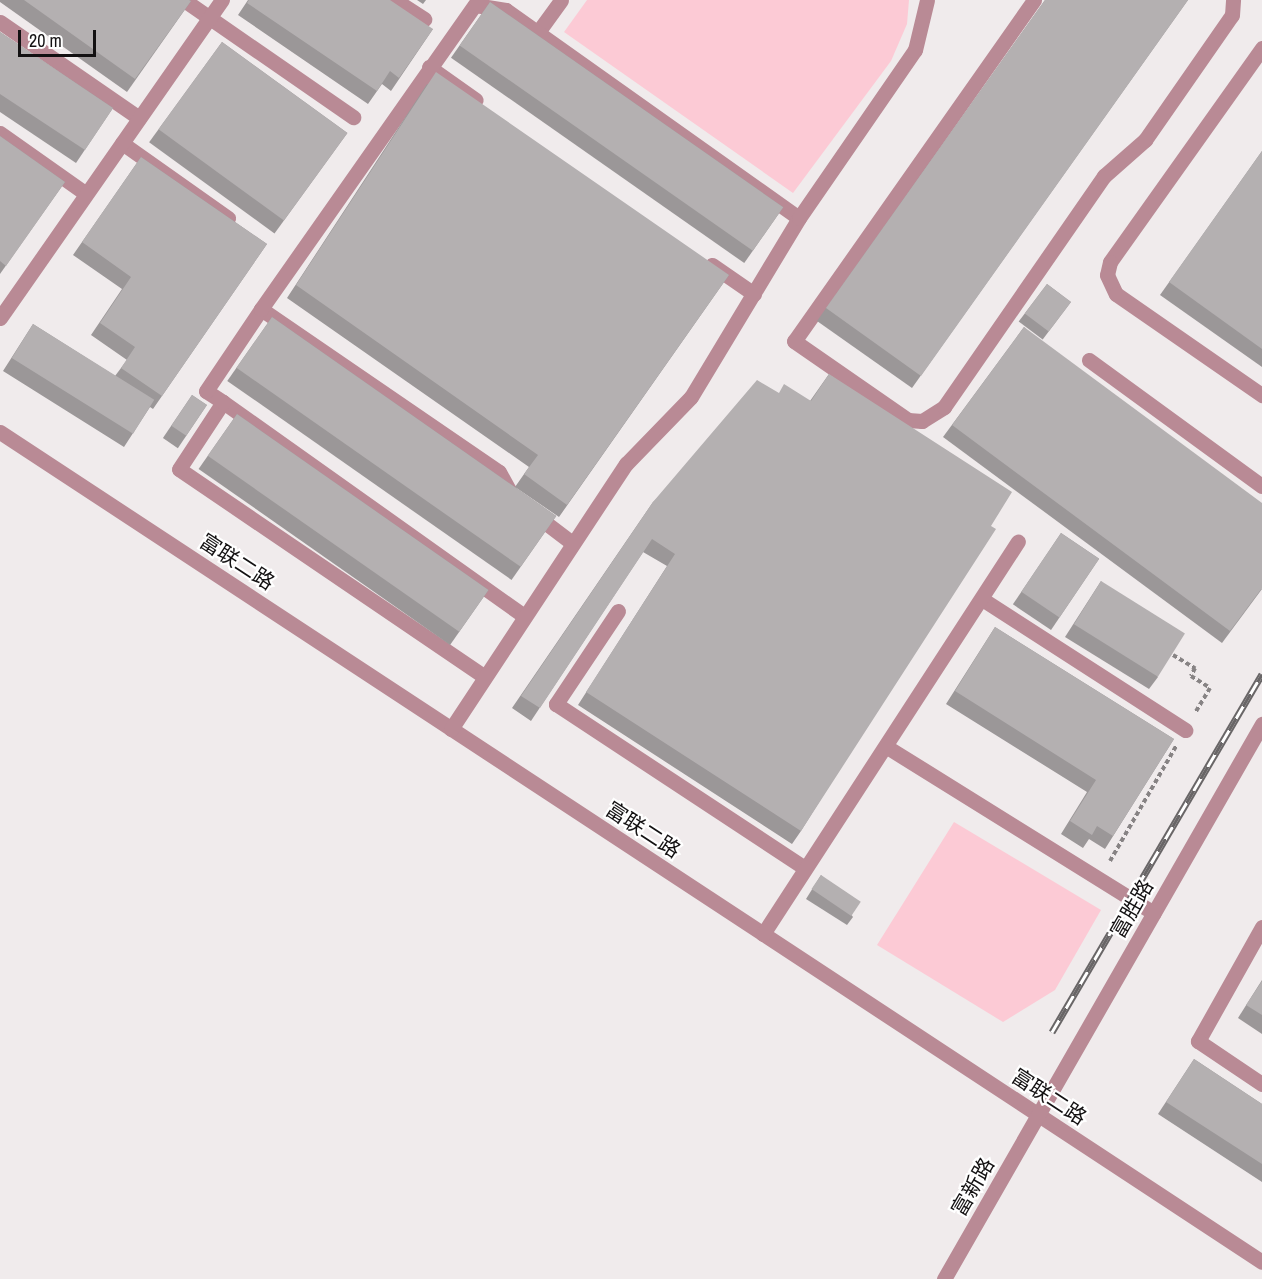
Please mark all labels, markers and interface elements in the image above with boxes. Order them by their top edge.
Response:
scale bar [21,18,99,56]
text: 20 m [29,28,62,53]
street label: 富联二路 [195,529,279,595]
street label: 富联二路 [601,797,685,863]
street label: 富胜路 [1105,875,1159,943]
street label: 富联二路 [1007,1064,1091,1130]
street label: 富新路 [946,1153,1000,1221]

